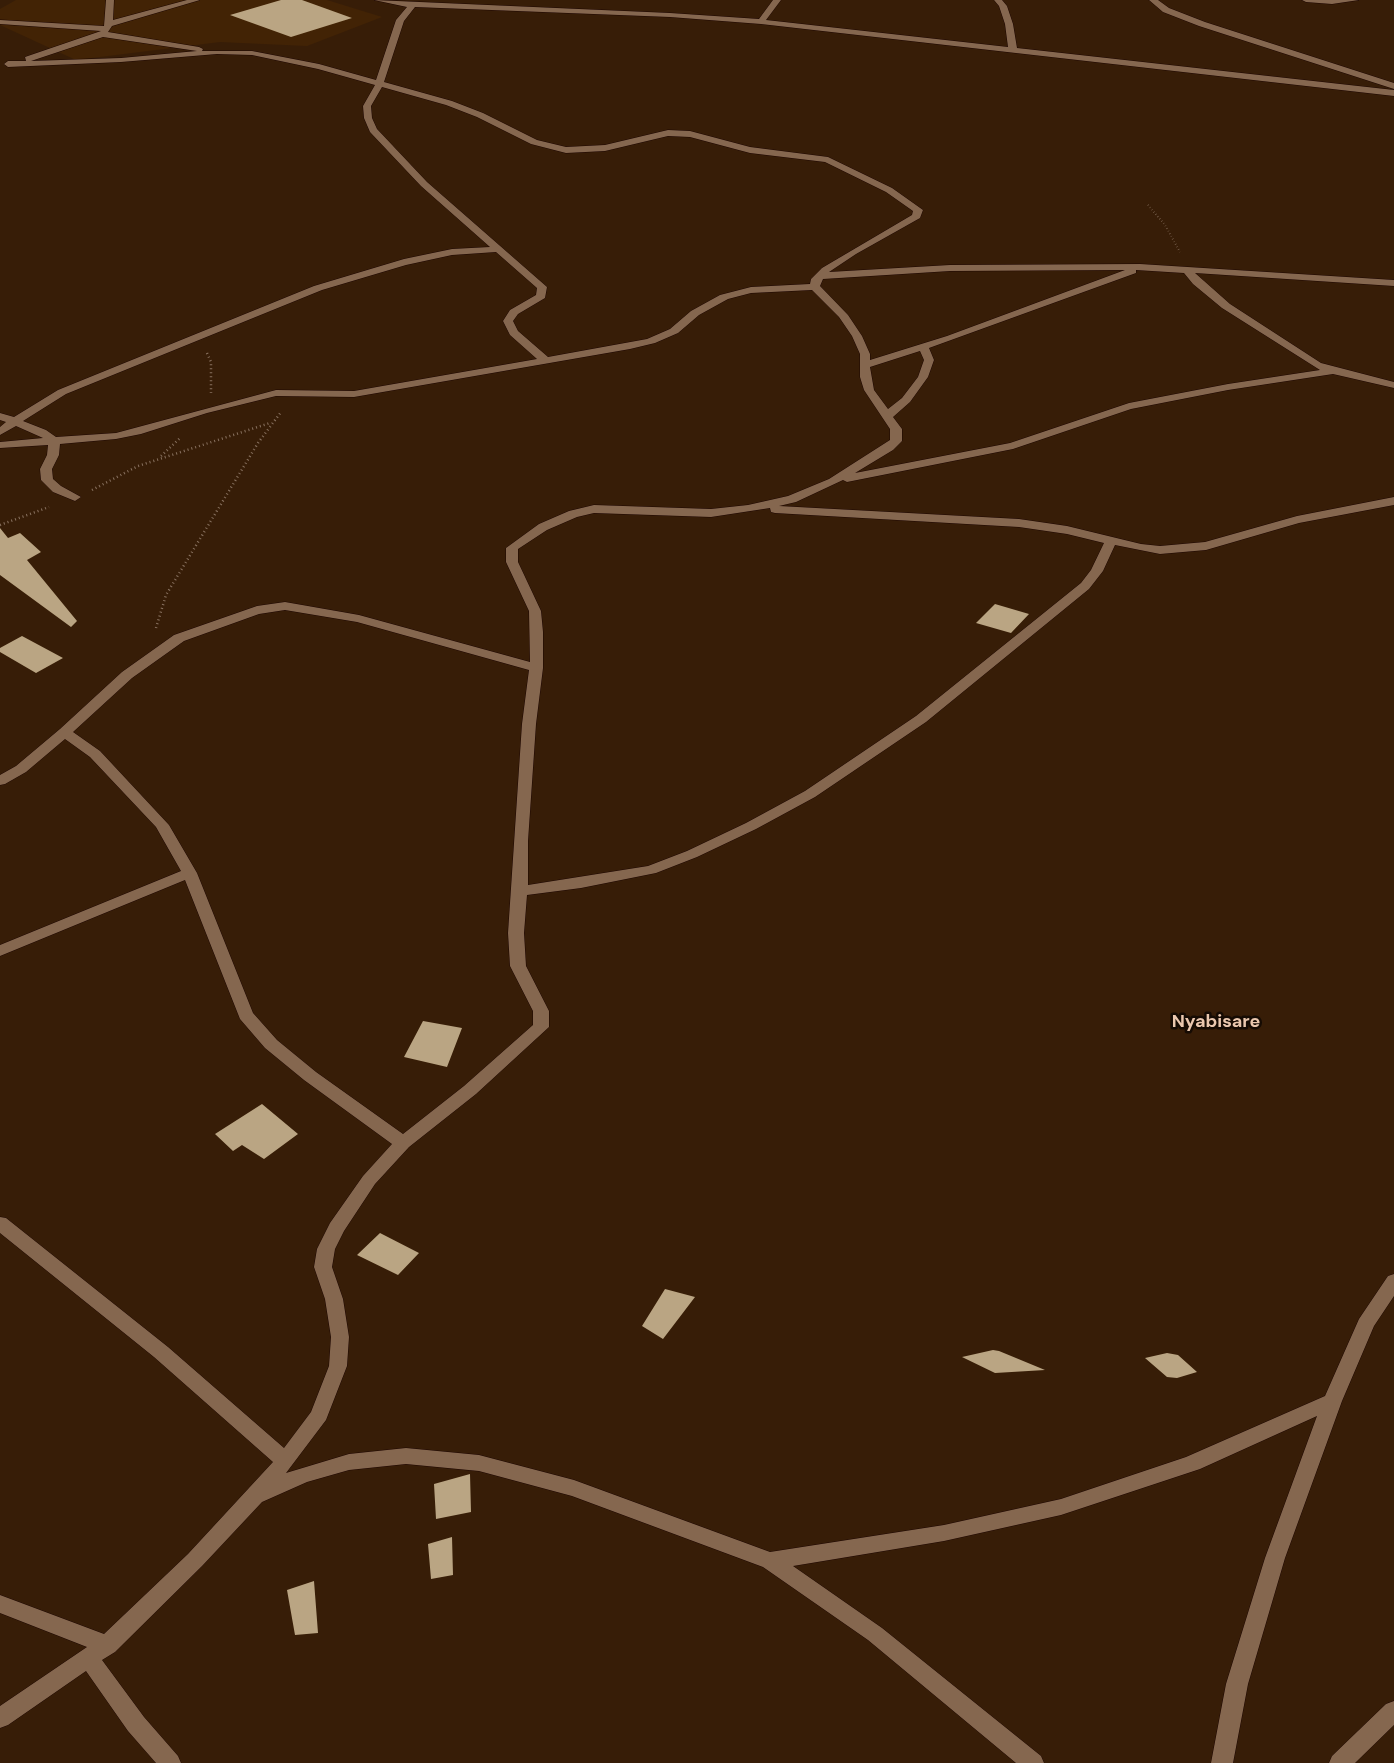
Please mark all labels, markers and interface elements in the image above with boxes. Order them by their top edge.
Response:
district label: Nyabisare [1172,1011,1260,1033]

